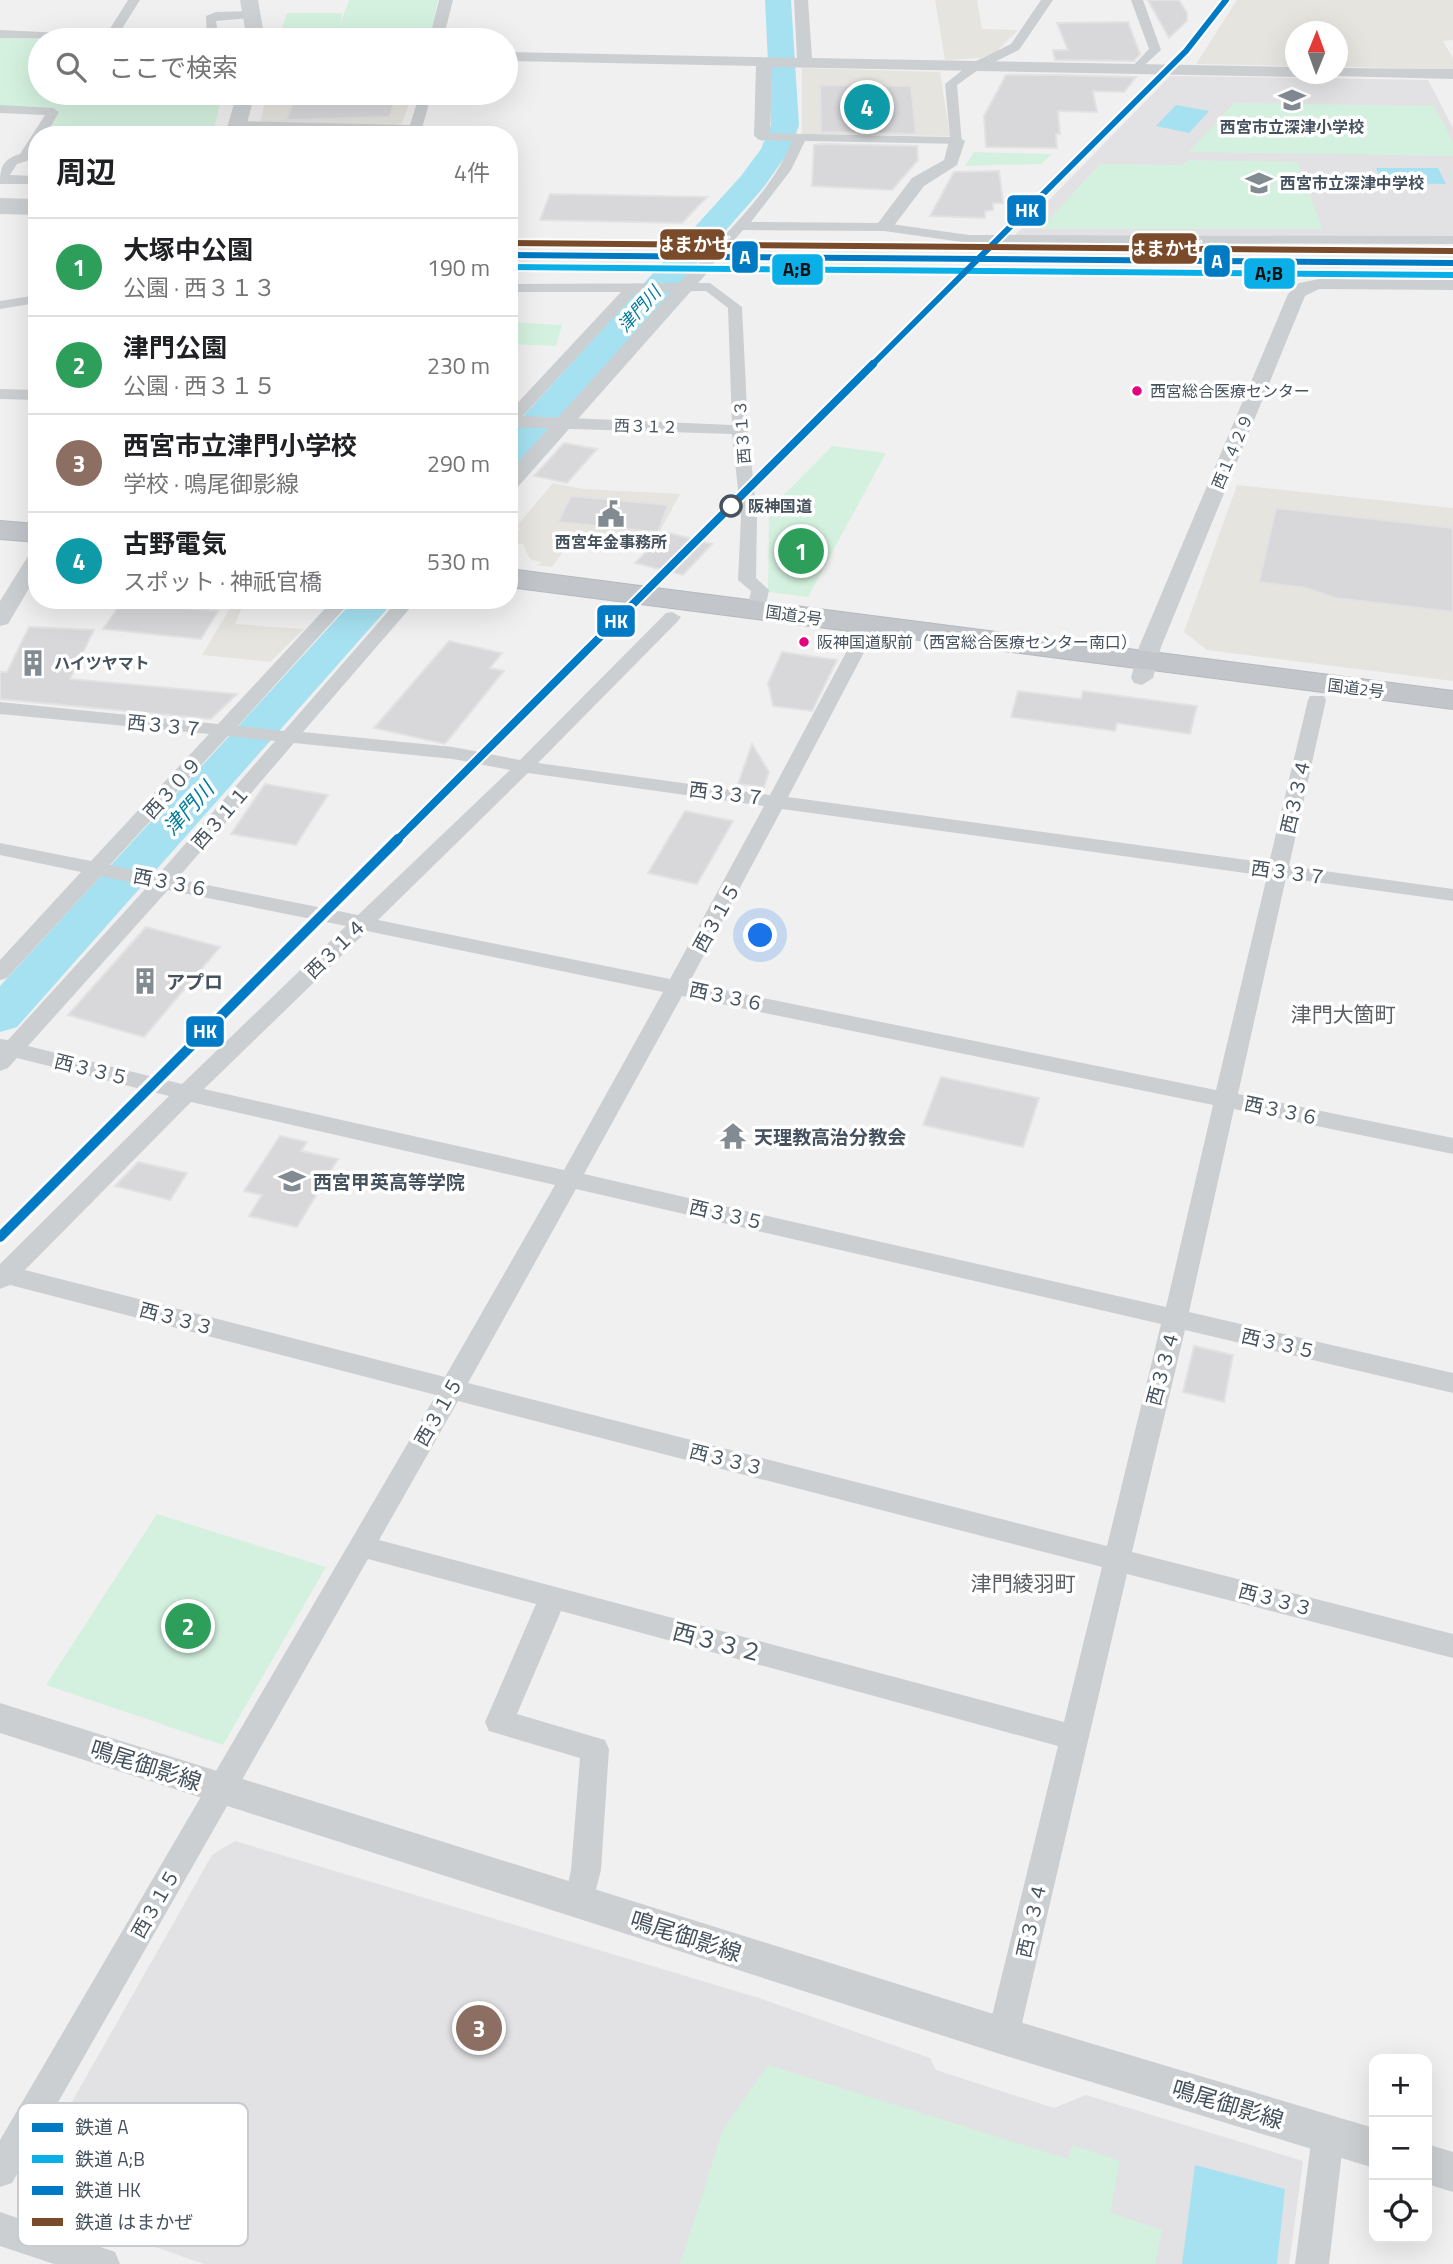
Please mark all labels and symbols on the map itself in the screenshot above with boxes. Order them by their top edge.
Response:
north arrow [1285,21,1348,84]
pin: 4 [844,81,890,133]
school or university icon: 西宮市立深津小学校 [1277,85,1307,115]
place label: 西宮市立深津小学校 [1220,115,1364,139]
school or university icon: 西宮市立深津中学校 [1244,168,1274,198]
place label: 西宮市立深津中学校 [1280,171,1424,195]
line badge: HK [1006,194,1047,227]
text: HK [1015,195,1039,224]
line badge: はまかぜ [659,228,726,261]
text: はまかぜ [655,229,731,258]
line badge: はまかぜ [1131,232,1198,265]
text: はまかぜ [1127,233,1203,262]
line badge: A [731,240,759,274]
text: A [739,242,751,271]
line badge: A [1203,244,1231,278]
text: A [1211,246,1223,275]
line badge: A;B [771,253,824,286]
text: A;B [783,254,811,283]
line badge: A;B [1243,257,1296,290]
text: A;B [1255,258,1283,287]
water label: 津門川 [611,278,668,338]
place label: 西宮総合医療センター [1150,379,1310,403]
marker: 西宮総合医療センター [1130,384,1144,398]
street label: 西３１３ [728,399,756,465]
street label: 西１４２９ [1205,409,1259,493]
street label: 西３１２ [614,413,678,439]
place label: 阪神国道 [748,494,812,518]
marker: 阪神国道 [720,495,742,517]
public building icon: 西宮年金事務所 [596,499,626,529]
pin: 1 [778,525,824,577]
place label: 西宮年金事務所 [555,530,667,554]
street label: 国道2号 [764,599,824,631]
line badge: HK [596,604,636,638]
text: HK [604,606,628,635]
place label: 阪神国道駅前（西宮総合医療センター南口） [817,630,1137,654]
marker: 阪神国道駅前（西宮総合医療センター南口） [797,635,811,649]
building icon: ハイツヤマト [18,648,48,678]
place label: ハイツヤマト [54,651,150,675]
street label: 国道2号 [1326,673,1386,703]
street label: 西３３７ [126,707,204,743]
street label: 西３０９ [136,749,208,825]
street label: 西３３４ [1272,756,1318,836]
water label: 津門川 [155,772,222,842]
street label: 西３３７ [688,774,766,812]
street label: 西３１１ [184,779,256,855]
street label: 西３３７ [1249,852,1329,892]
street label: 西３３６ [131,861,211,903]
street label: 西３１５ [685,877,747,957]
street label: 西３１４ [298,911,372,985]
your location [743,918,777,952]
building icon: アプロ [130,966,160,996]
place label: アプロ [166,967,223,996]
street label: 西３３６ [687,974,767,1018]
district label: 津門大箇町 [1291,998,1396,1030]
line badge: HK [185,1015,225,1048]
text: HK [193,1016,217,1045]
street label: 西３３５ [52,1046,132,1092]
street label: 西３３６ [1242,1088,1322,1132]
temple icon: 天理教高治分教会 [718,1121,748,1151]
place label: 天理教高治分教会 [754,1122,906,1151]
school or university icon: 西宮甲英高等学院 [277,1166,307,1196]
place label: 西宮甲英高等学院 [313,1167,465,1196]
street label: 西３３５ [687,1191,767,1237]
street label: 西３３３ [137,1294,217,1342]
street label: 西３３５ [1239,1320,1319,1366]
street label: 西３３４ [1138,1328,1186,1408]
street label: 西３１５ [406,1371,470,1451]
street label: 西３３３ [687,1436,767,1482]
district label: 津門綾羽町 [971,1567,1076,1599]
street label: 西３３３ [1236,1575,1316,1623]
pin: 2 [165,1600,211,1652]
street label: 西３３２ [669,1613,767,1671]
street label: 鳴尾御影線 [86,1731,206,1799]
street label: 西３１５ [123,1863,187,1943]
street label: 西３３４ [1008,1880,1054,1960]
street label: 鳴尾御影線 [626,1902,746,1970]
pin: 3 [456,2002,502,2054]
street label: 鳴尾御影線 [1168,2070,1288,2138]
legend [18,2103,248,2246]
text: 鉄道 A [75,2112,129,2141]
text: 鉄道 A;B [75,2144,145,2173]
text: 鉄道 HK [75,2175,141,2204]
text: 鉄道 はまかぜ [75,2207,193,2236]

